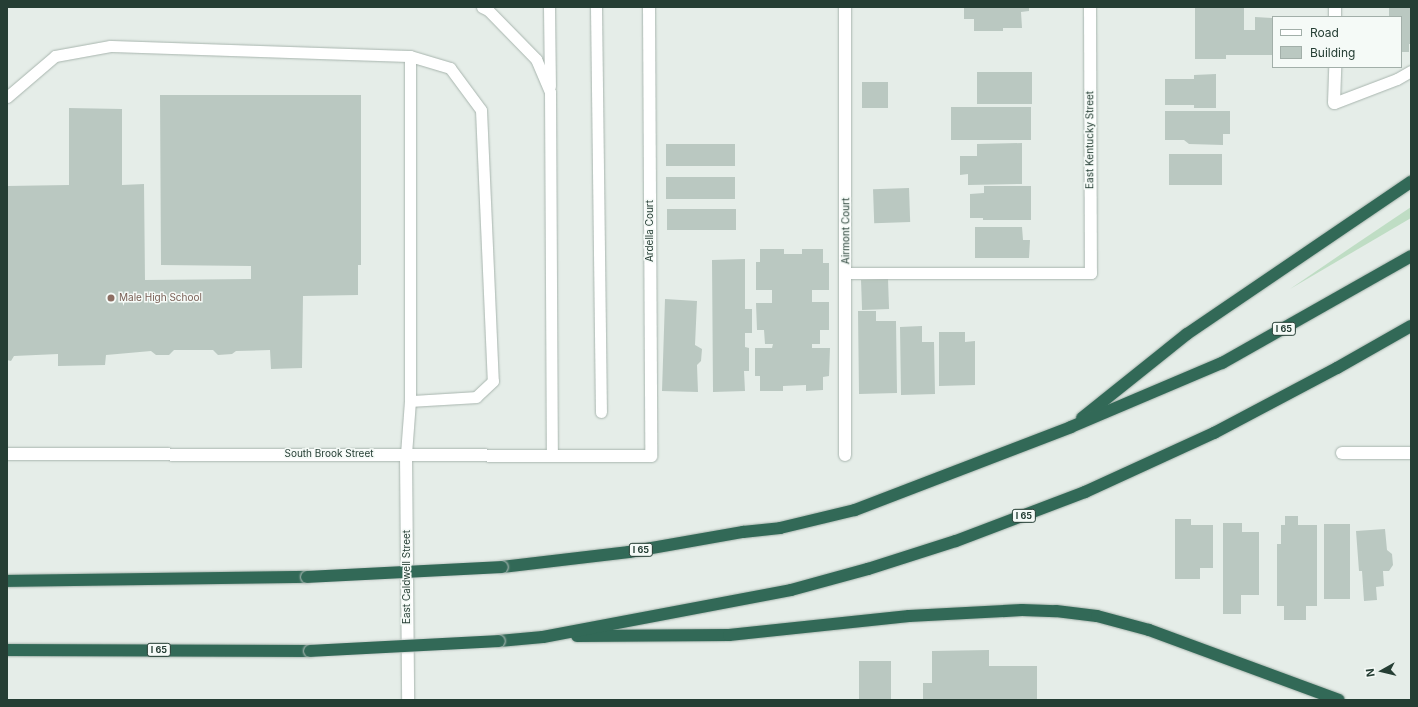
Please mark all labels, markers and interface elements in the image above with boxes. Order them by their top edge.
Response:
legend [1272,16,1402,68]
text: Road [1310,25,1339,40]
text: Building [1310,45,1355,60]
street label: East Kentucky Street [1084,91,1096,189]
street label: Airmont Court [840,198,852,264]
street label: Ardella Court [644,200,656,262]
place label: Male High School [119,292,202,304]
marker: Male High School [106,293,116,303]
road number: I 65 [1271,322,1297,336]
street label: South Brook Street [285,448,373,460]
road number: I 65 [1011,509,1037,523]
street label: East Caldwell Street [401,530,413,624]
road number: I 65 [628,543,654,557]
road number: I 65 [146,643,172,657]
north arrow [1362,651,1402,691]
text: N [1363,668,1378,678]

